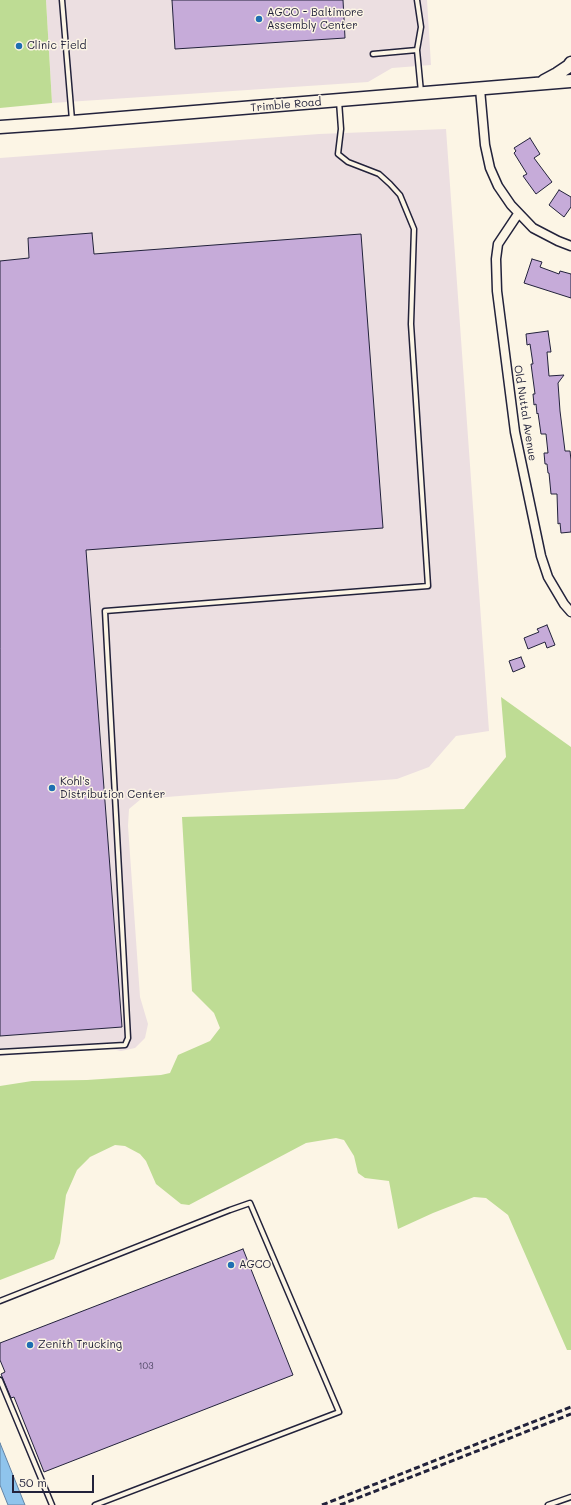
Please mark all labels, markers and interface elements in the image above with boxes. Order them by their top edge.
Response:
place label: AGCO - Baltimore Assembly Center [267,6,363,32]
marker: AGCO - Baltimore Assembly Center [254,14,264,24]
place label: Clinic Field [27,39,86,53]
marker: Clinic Field [14,41,24,51]
street label: Trimble Road [250,95,322,115]
street label: Old Nuttal Avenue [511,364,539,462]
place label: Kohl's Distribution Center [60,775,165,801]
marker: Kohl's Distribution Center [47,783,57,793]
place label: AGCO [239,1258,271,1272]
marker: AGCO [226,1260,236,1270]
place label: Zenith Trucking [38,1338,122,1352]
marker: Zenith Trucking [25,1340,35,1350]
house number: 103 [139,1361,153,1371]
scale bar [14,1467,96,1493]
text: 50 m [19,1474,47,1490]

